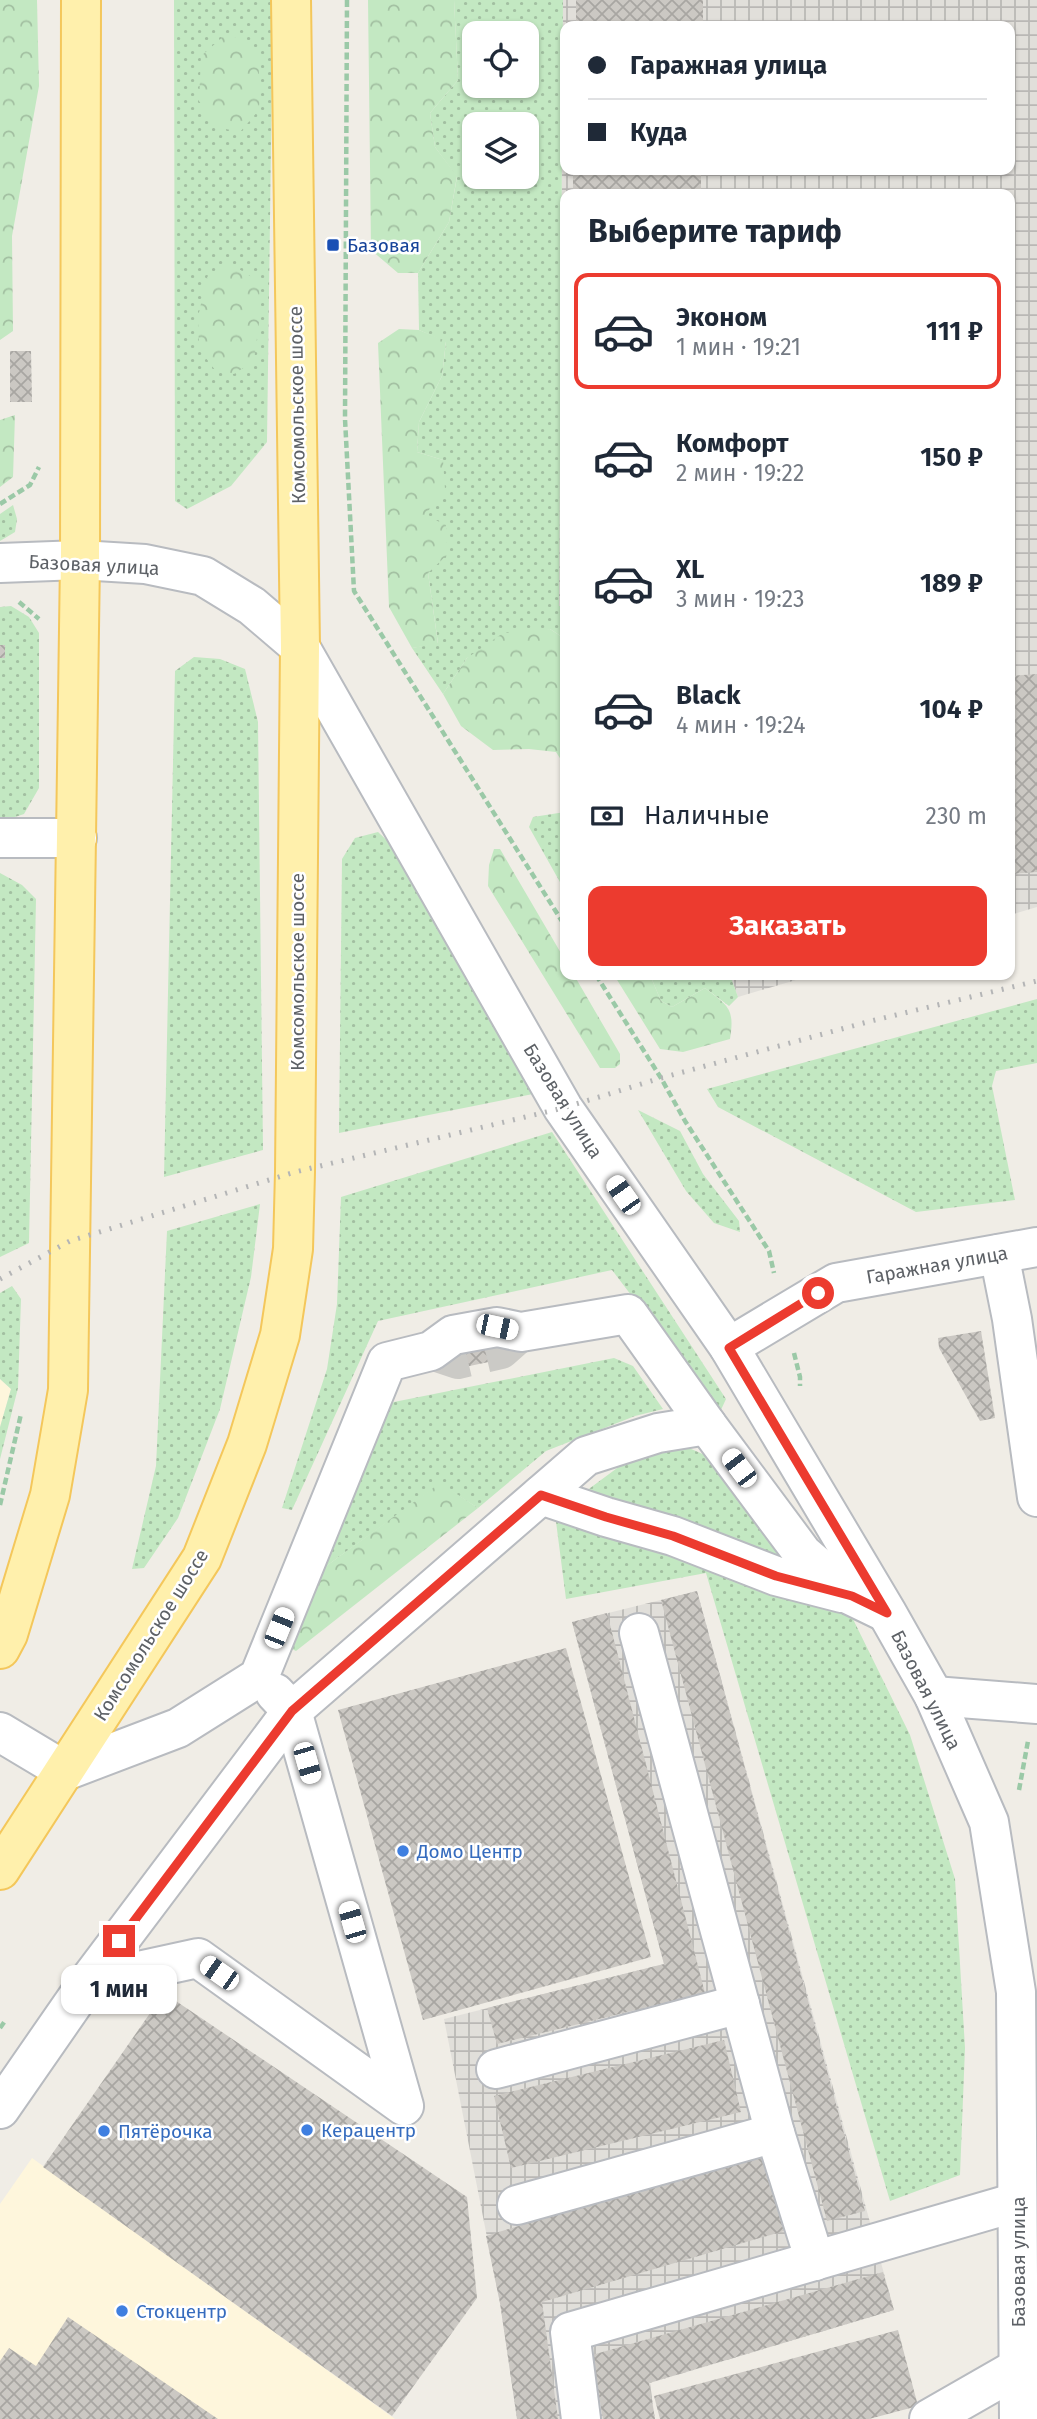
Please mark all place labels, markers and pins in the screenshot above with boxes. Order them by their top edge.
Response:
place label: Базовая [347,234,420,257]
marker: Базовая [325,237,341,253]
place label: Домо Центр [416,1840,523,1863]
marker: Домо Центр [395,1843,411,1859]
place label: Керацентр [321,2119,416,2142]
place label: Пятёрочка [118,2120,213,2143]
marker: Керацентр [299,2122,315,2138]
marker: Пятёрочка [96,2123,112,2139]
place label: Стокцентр [136,2300,227,2323]
marker: Стокцентр [114,2303,130,2319]

